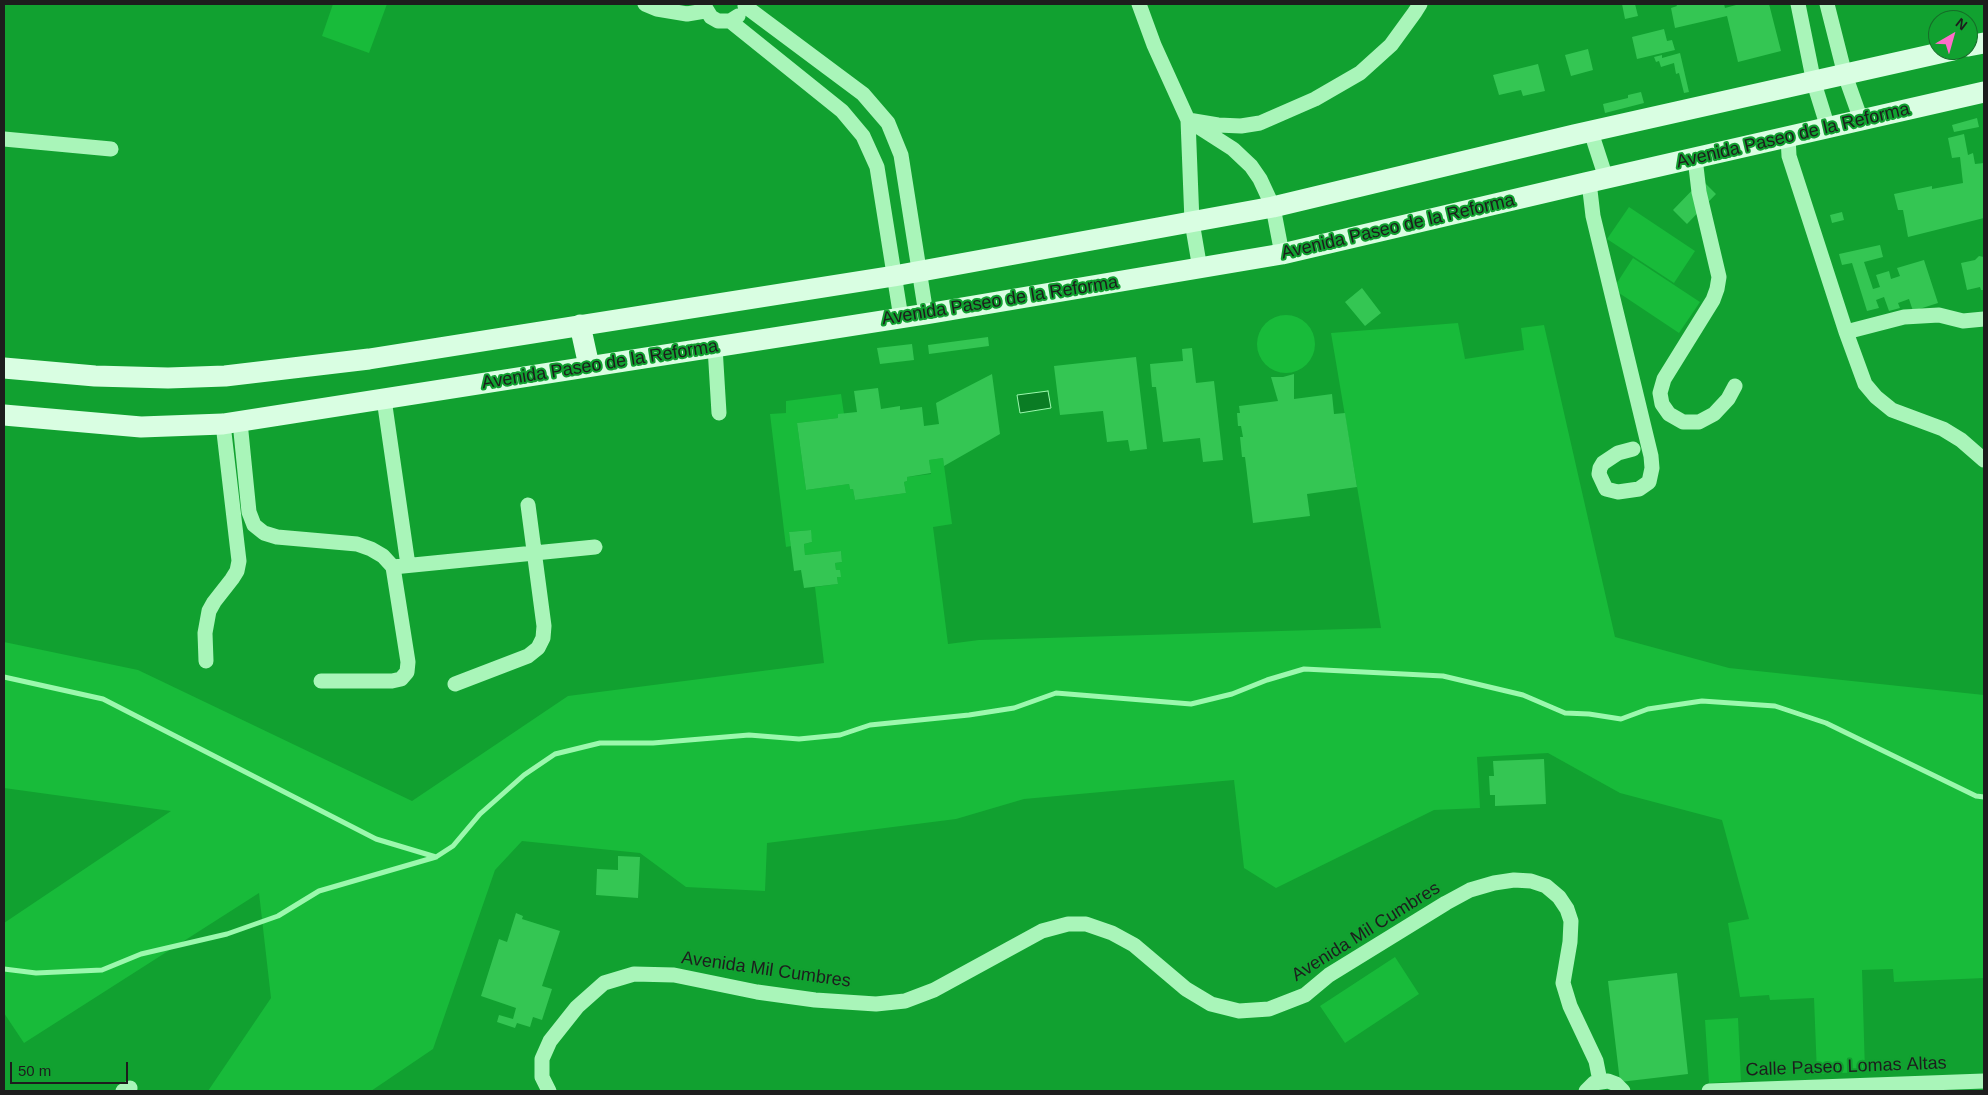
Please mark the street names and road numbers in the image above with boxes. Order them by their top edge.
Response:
street label: Avenida Paseo de la Reforma [1674,99,1912,173]
street label: Avenida Paseo de la Reforma [1279,190,1517,264]
street label: Avenida Paseo de la Reforma [880,272,1120,330]
street label: Avenida Paseo de la Reforma [480,336,720,394]
street label: Avenida Mil Cumbres [1288,878,1444,986]
street label: Avenida Mil Cumbres [680,947,852,993]
street label: Calle Paseo Lomas Altas [1745,1053,1947,1081]

